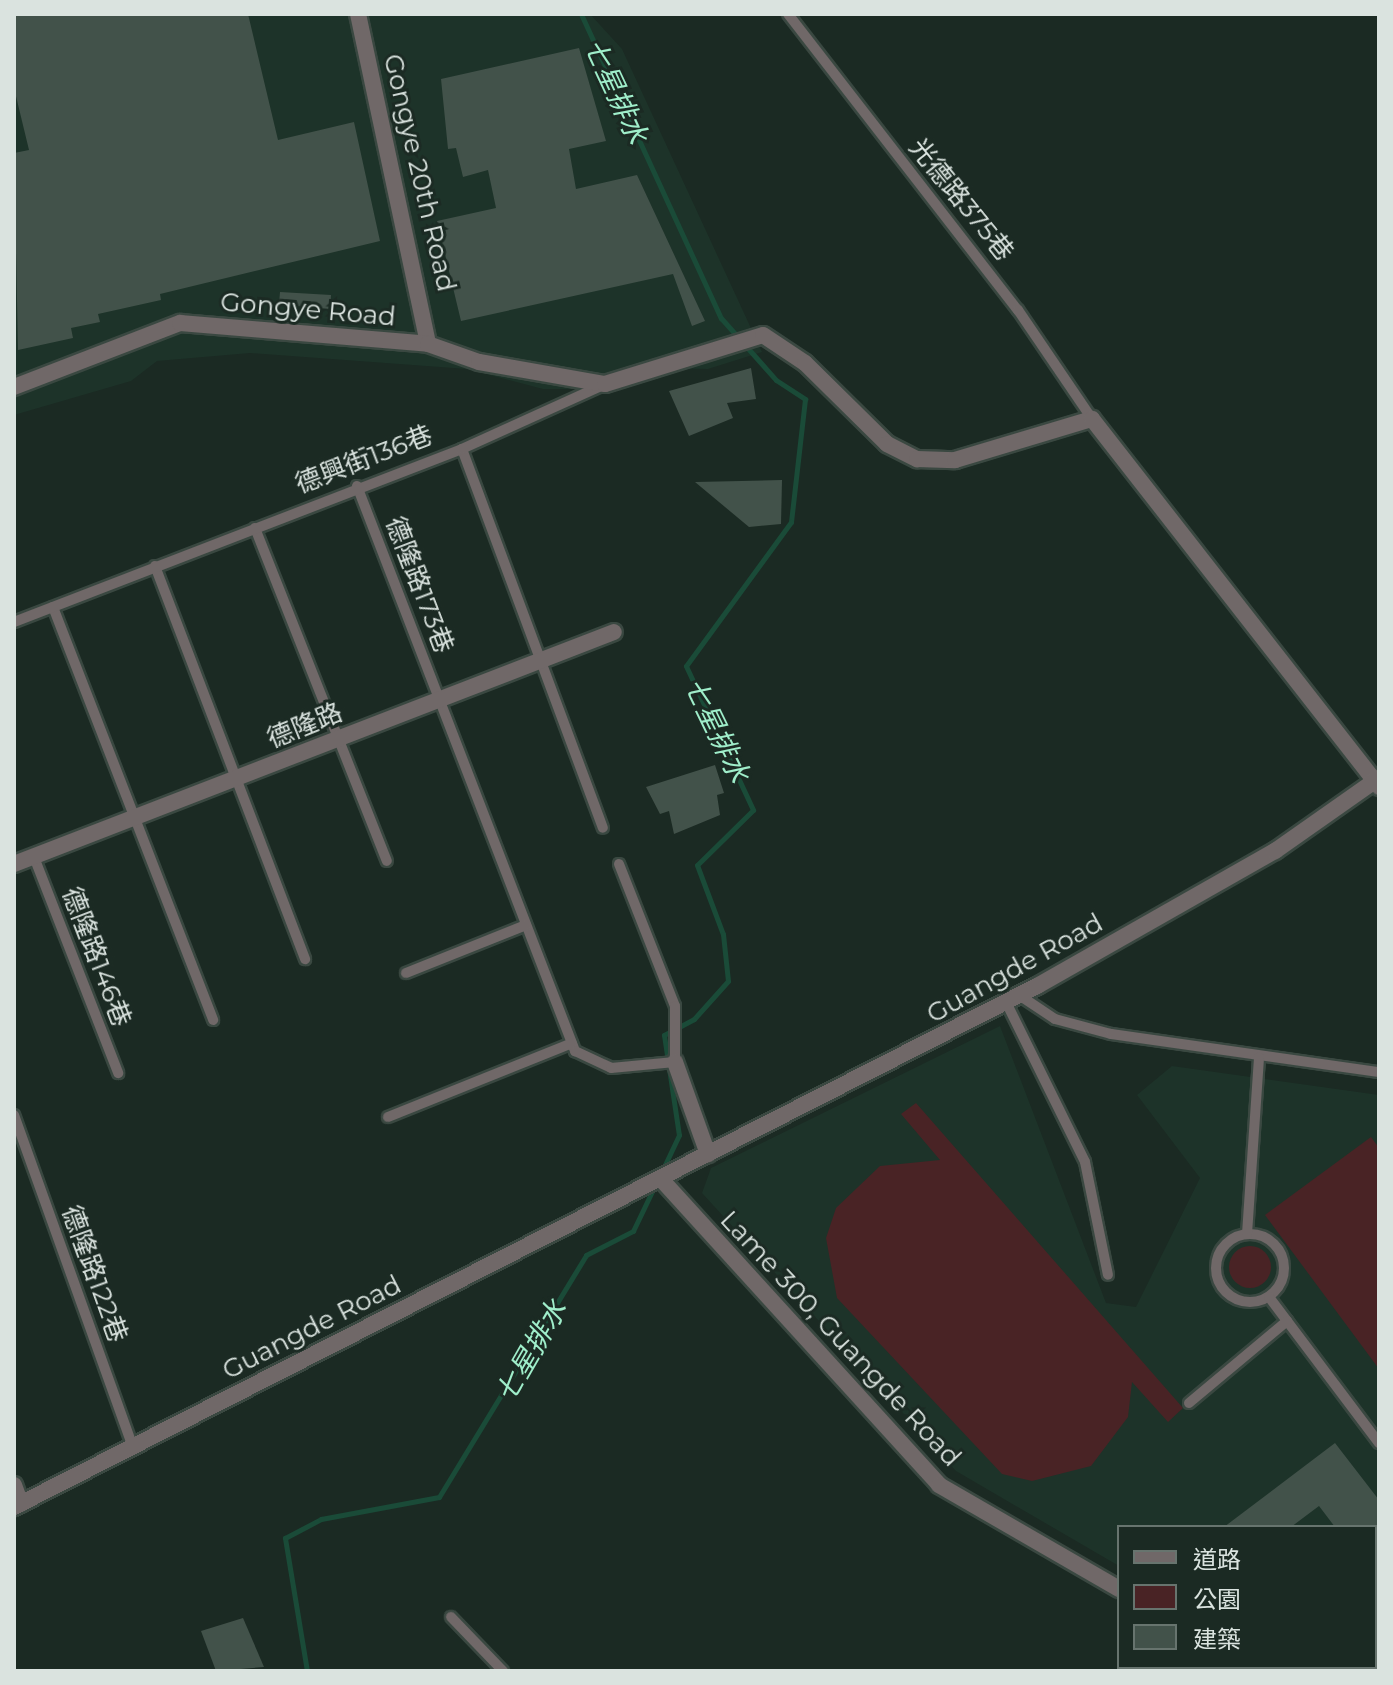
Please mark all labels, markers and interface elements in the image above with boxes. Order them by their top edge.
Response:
water label: 七星排水 [577,33,655,149]
street label: Gongye 20th Road [376,51,462,295]
street label: 光德路375巷 [902,133,1020,267]
street label: Gongye Road [219,287,397,333]
street label: 德興街136巷 [291,420,437,500]
street label: 德隆路173巷 [379,513,459,657]
water label: 七星排水 [677,672,757,788]
street label: 德隆路 [263,697,347,755]
street label: 德隆路146巷 [55,883,137,1031]
street label: Guangde Road [922,908,1108,1030]
street label: 德隆路122巷 [55,1202,133,1346]
street label: Lame 300, Guangde Road [713,1205,967,1473]
street label: Guangde Road [217,1270,407,1386]
water label: 七星排水 [488,1294,574,1408]
legend [1117,1525,1377,1669]
text: 道路 [1193,1545,1241,1574]
text: 公園 [1193,1585,1241,1614]
text: 建築 [1193,1625,1241,1654]

